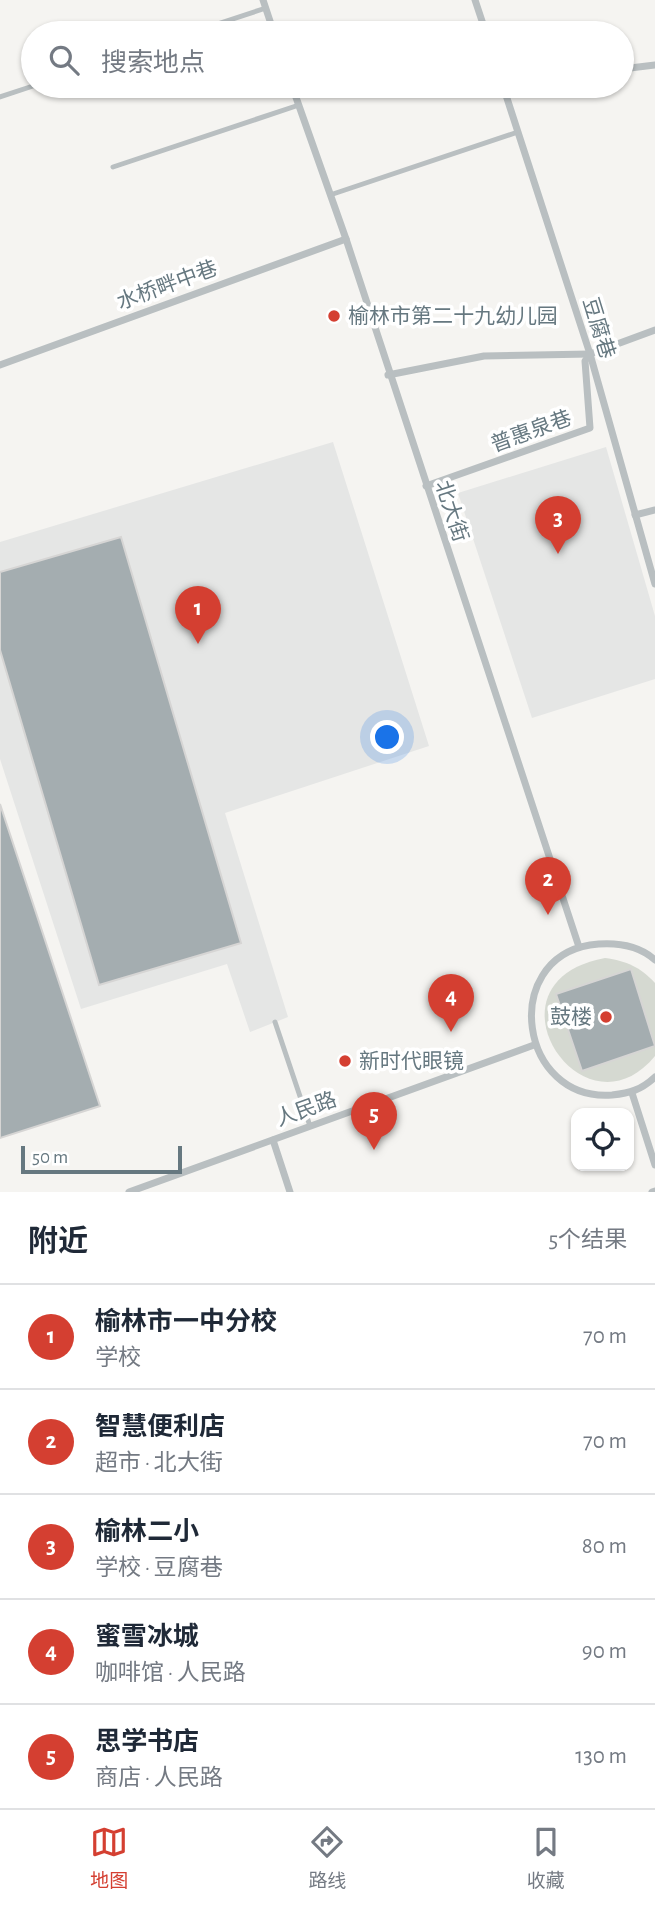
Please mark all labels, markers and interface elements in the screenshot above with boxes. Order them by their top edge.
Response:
search box [21,21,634,98]
icon: search [45,41,83,79]
text: 搜索地点 [101,50,205,76]
street label: 水桥畔中巷 [114,257,220,313]
street label: 豆腐巷 [579,295,619,361]
place label: 榆林市第二十九幼儿园 [348,305,558,327]
marker: 榆林市第二十九幼儿园 [326,308,342,324]
street label: 普惠泉巷 [488,406,574,456]
street label: 北大街 [432,478,472,544]
pin: 3 [535,496,581,554]
pin: 1 [175,586,221,644]
your location [370,720,404,754]
pin: 2 [525,857,571,915]
pin: 4 [428,974,474,1032]
place label: 鼓楼 [550,1006,592,1028]
marker: 鼓楼 [598,1009,614,1025]
place label: 新时代眼镜 [359,1050,464,1072]
marker: 新时代眼镜 [337,1053,353,1069]
street label: 人民路 [273,1088,339,1130]
pin: 5 [351,1092,397,1150]
map controls [571,1108,634,1171]
button: locate [571,1108,634,1171]
scale bar [21,1143,182,1175]
text: 50 m [32,1148,68,1167]
text: 附近 [28,1227,88,1257]
text: 5个结果 [548,1229,627,1252]
text: 榆林市一中分校 [95,1309,277,1335]
text: 1 [47,1325,55,1348]
text: 70 m [583,1325,627,1348]
text: 学校 [95,1347,141,1370]
text: 智慧便利店 [95,1414,225,1440]
text: 2 [46,1430,56,1453]
text: 70 m [583,1430,627,1453]
text: 超市 · 北大街 [95,1452,223,1475]
text: 榆林二小 [95,1519,199,1545]
text: 3 [46,1535,56,1558]
text: 80 m [582,1535,627,1558]
text: 学校 · 豆腐巷 [95,1557,223,1580]
text: 蜜雪冰城 [95,1624,199,1650]
text: 4 [45,1640,57,1663]
text: 90 m [582,1640,627,1663]
text: 咖啡馆 · 人民路 [95,1662,246,1685]
text: 思学书店 [95,1729,199,1755]
text: 5 [46,1745,56,1768]
text: 130 m [575,1745,627,1768]
text: 商店 · 人民路 [95,1767,223,1790]
tab: 地图 [90,1823,128,1893]
tab: 路线 [308,1823,347,1893]
tab: 收藏 [527,1823,565,1893]

